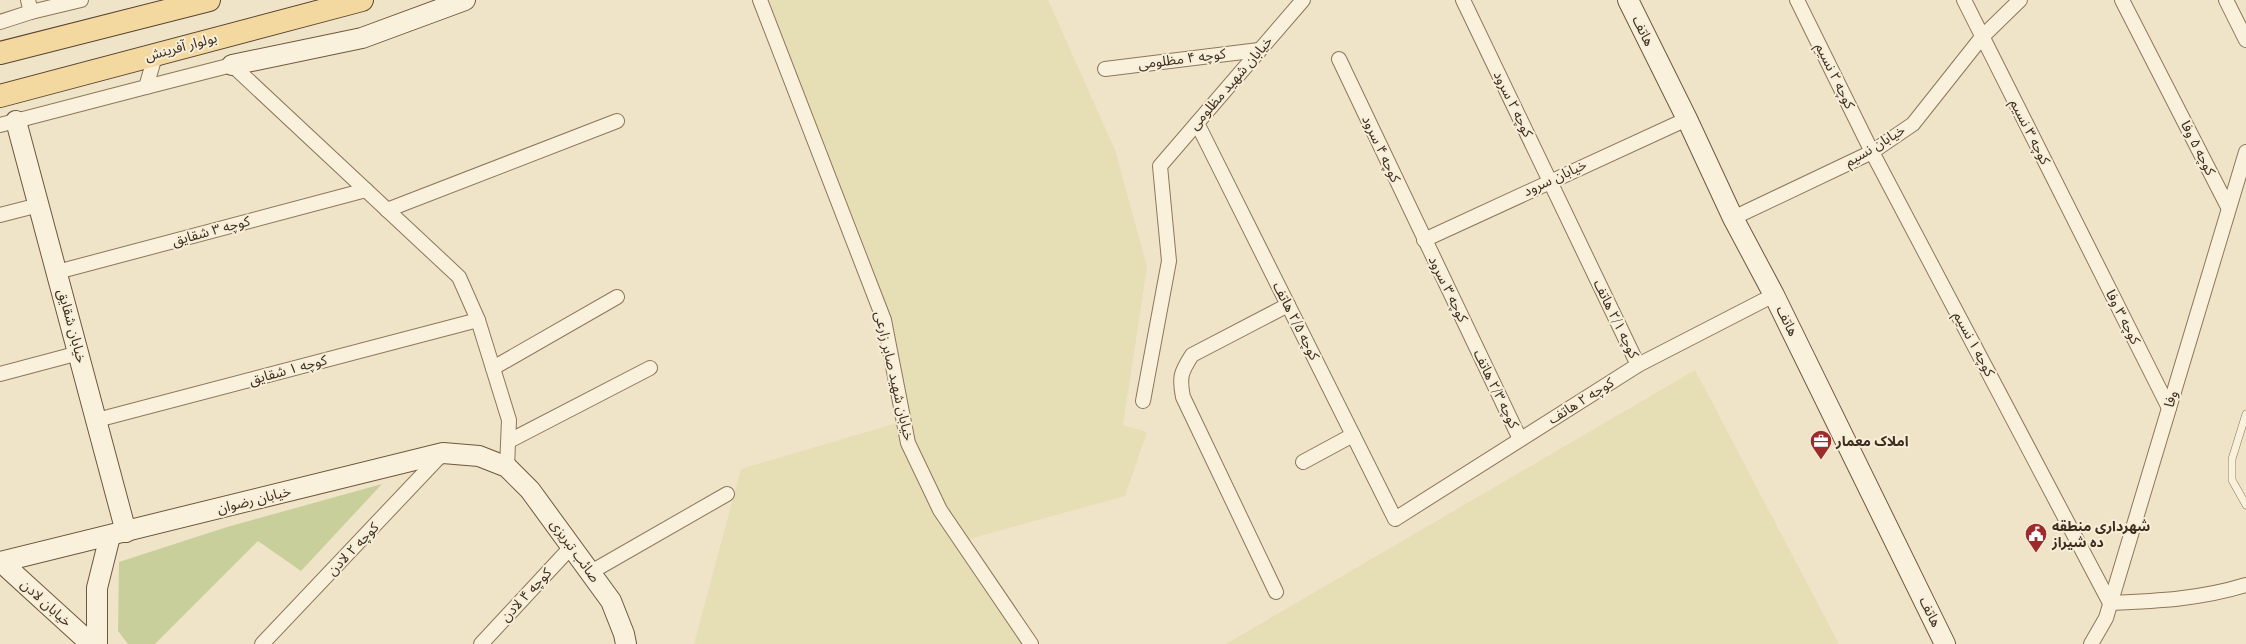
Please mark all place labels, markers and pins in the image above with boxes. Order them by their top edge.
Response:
office icon: املاک معمار [1808,428,1834,461]
place label: املاک معمار [1835,431,1909,452]
place label: شهرداری منطقه ده شیراز [2051,516,2150,553]
public building icon: شهرداری منطقه ده شیراز [2023,521,2049,554]

